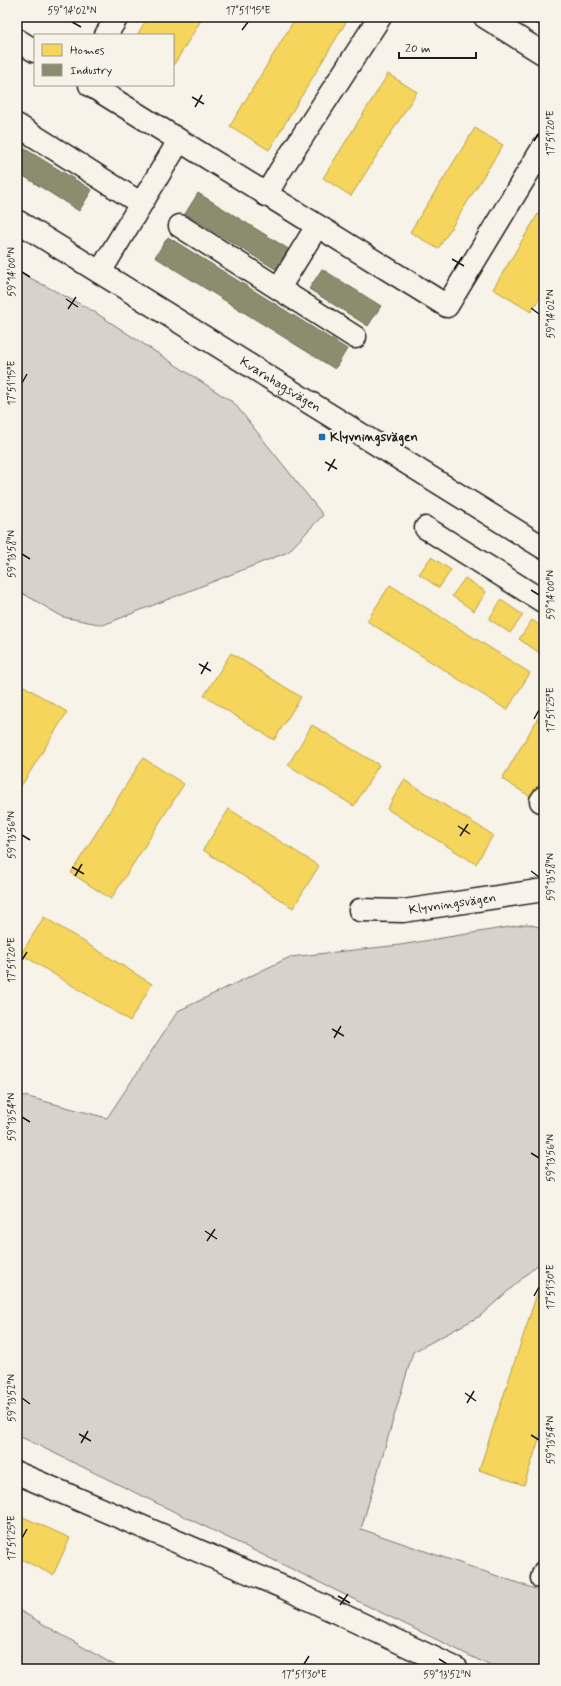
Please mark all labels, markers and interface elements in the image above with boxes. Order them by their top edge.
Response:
text: 59°14'02"N [47,4,97,18]
text: 17°51'15"E [226,4,270,18]
legend [34,34,174,86]
scale bar [399,34,476,60]
text: 20 m [405,41,431,57]
text: Homes [70,43,105,59]
text: Industry [70,63,112,79]
text: 17°51'20"E [544,110,558,156]
text: 59°14'00"N [5,247,19,297]
text: 59°14'02"N [544,289,558,339]
street label: Kvarnhagsvägen [237,353,324,416]
text: 17°51'15"E [5,361,19,405]
place label: Klyvningsvägen [330,429,418,447]
marker: Klyvningsvägen [317,432,327,442]
text: 59°13'58"N [5,530,19,578]
text: 59°14'00"N [544,570,558,620]
text: 17°51'25"E [544,687,558,733]
text: 59°13'56"N [5,811,19,859]
text: 59°13'58"N [544,853,558,901]
street label: Klyvningsvägen [408,889,497,919]
text: 17°51'20"E [5,937,19,983]
text: 59°13'54"N [5,1092,19,1141]
text: 59°13'56"N [544,1134,558,1182]
text: 17°51'30"E [544,1264,558,1310]
text: 59°13'52"N [5,1374,19,1422]
text: 59°13'54"N [544,1415,558,1464]
text: 17°51'25"E [5,1515,19,1561]
text: 17°51'30"E [281,1668,327,1682]
text: 59°13'52"N [423,1668,471,1682]

